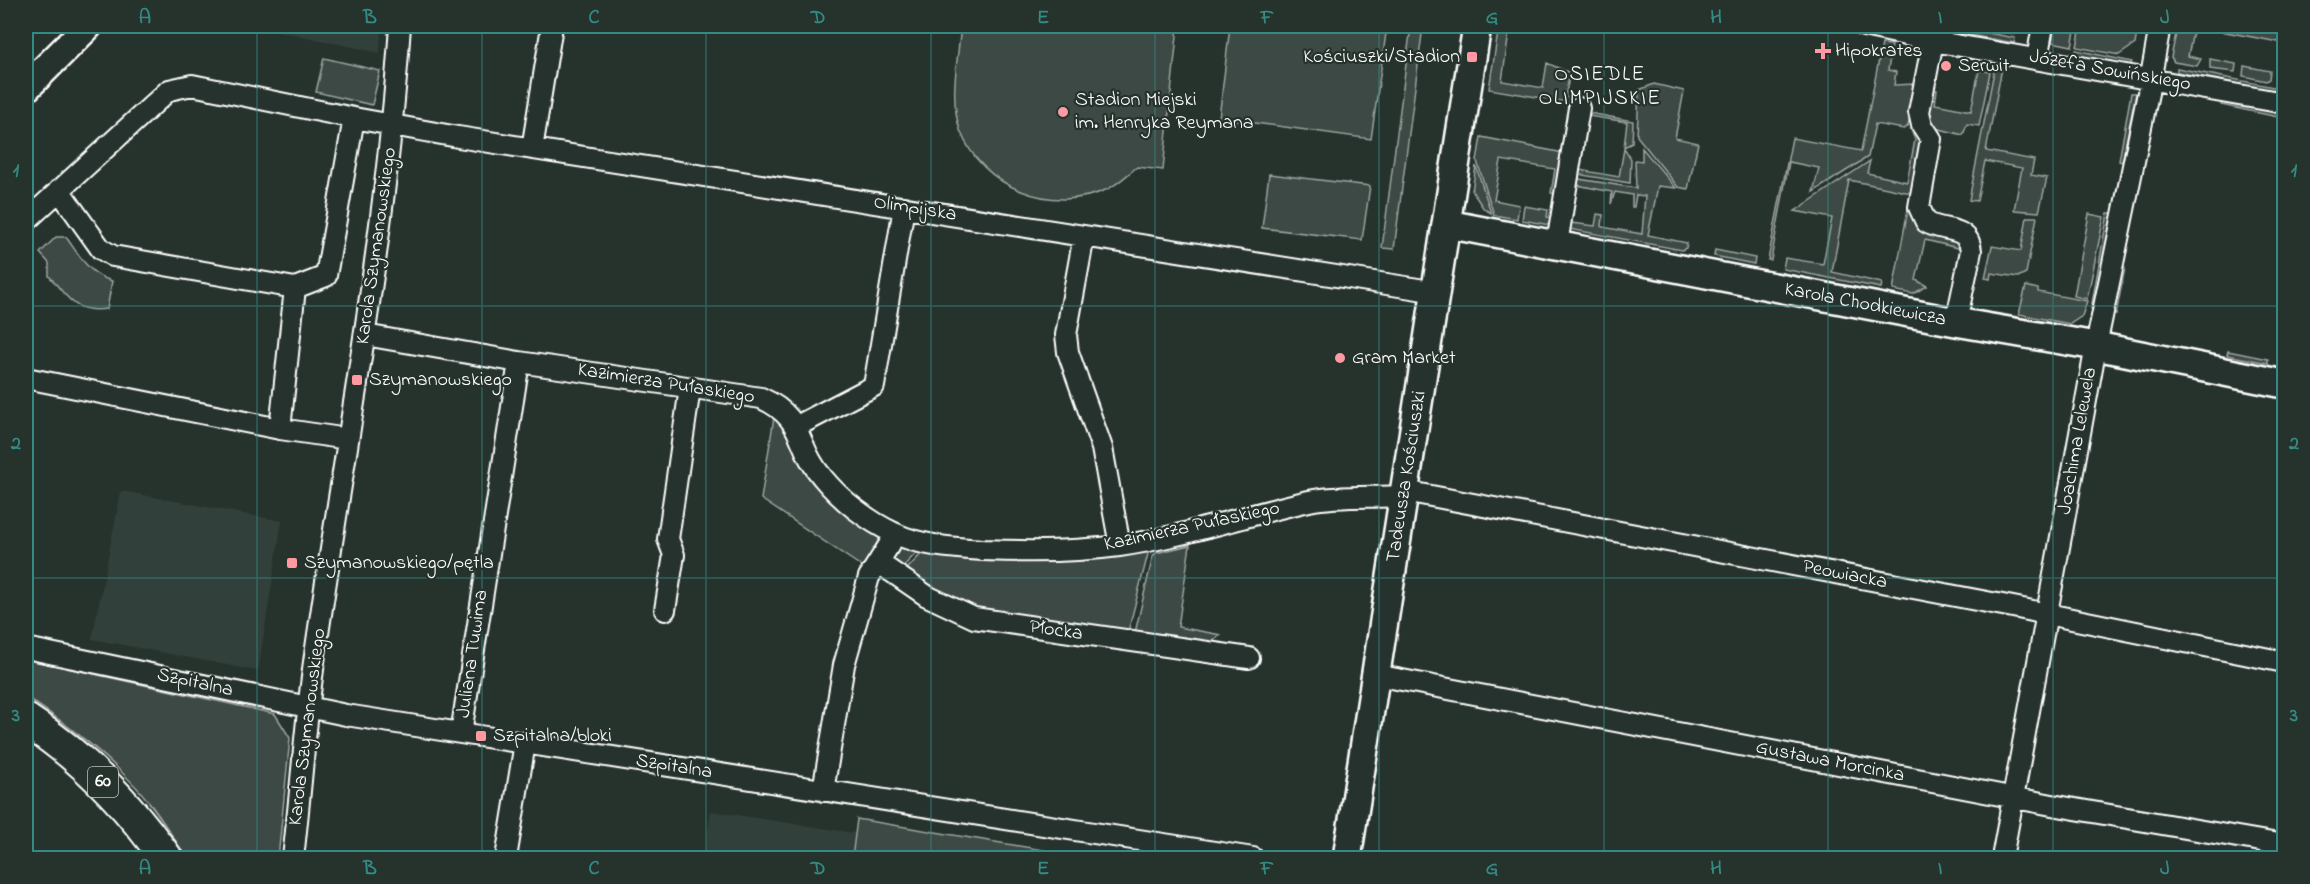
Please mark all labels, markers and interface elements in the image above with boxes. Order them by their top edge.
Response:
text: A [139,4,151,33]
text: B [362,4,377,33]
text: C [589,4,600,33]
text: D [810,4,825,33]
text: E [1037,4,1049,33]
text: F [1260,4,1274,33]
text: G [1486,4,1499,33]
text: H [1710,4,1722,33]
text: I [1938,4,1943,33]
text: J [2160,4,2170,33]
place label: Hipokrates [1835,37,1923,66]
place label: Kościuszki/Stadion [1303,43,1460,72]
street label: Józefa Sowińskiego [2027,43,2193,100]
marker: Hipokrates [1816,44,1830,58]
marker: Kościuszki/Stadion [1465,50,1479,64]
place label: Serwit [1958,52,2010,81]
marker: Serwit [1939,59,1953,73]
district label: OSIEDLE OLIMPIJSKIE [1538,60,1662,114]
place label: Stadion Miejski im. Henryka Reymana [1075,86,1254,138]
marker: Stadion Miejski im. Henryka Reymana [1056,105,1070,119]
street label: Karola Szymanowskiego [349,146,406,346]
text: 1 [13,157,20,186]
text: 1 [2291,157,2298,186]
street label: Olimpijska [871,188,959,230]
street label: Karola Chodkiewicza [1782,275,1949,334]
place label: Gram Market [1352,344,1456,373]
marker: Gram Market [1333,351,1347,365]
street label: Kazimierza Pułaskiego [575,356,757,413]
street label: Joachima Lelewela [2051,365,2105,517]
place label: Szymanowskiego [369,366,512,396]
marker: Szymanowskiego [350,373,364,387]
street label: Tadeusza Kościuszki [1379,389,1434,565]
text: 2 [10,430,21,459]
text: 2 [2288,430,2299,459]
street label: Kazimierza Pułaskiego [1101,494,1283,561]
place label: Szymanowskiego/pętla [304,549,494,579]
street label: Peowiacka [1800,553,1890,597]
marker: Szymanowskiego/pętla [285,556,299,570]
street label: Juliana Tuwima [450,588,496,720]
street label: Płocka [1027,613,1085,649]
street label: Karola Szymanowskiego [282,627,335,827]
street label: Szpitalna [154,661,236,705]
text: 3 [11,702,20,731]
text: 3 [2289,702,2298,731]
place label: Szpitalna/bloki [493,722,612,751]
marker: Szpitalna/bloki [474,729,488,743]
street label: Gustawa Morcinka [1753,733,1907,791]
street label: Szpitalna [634,747,714,787]
road number: 60 [88,767,118,797]
text: A [139,855,151,884]
text: B [362,855,377,884]
text: C [589,855,600,884]
text: D [810,855,825,884]
text: E [1037,855,1049,884]
text: F [1260,855,1274,884]
text: G [1486,855,1499,884]
text: H [1710,855,1722,884]
text: I [1938,855,1943,884]
text: J [2160,855,2170,884]

